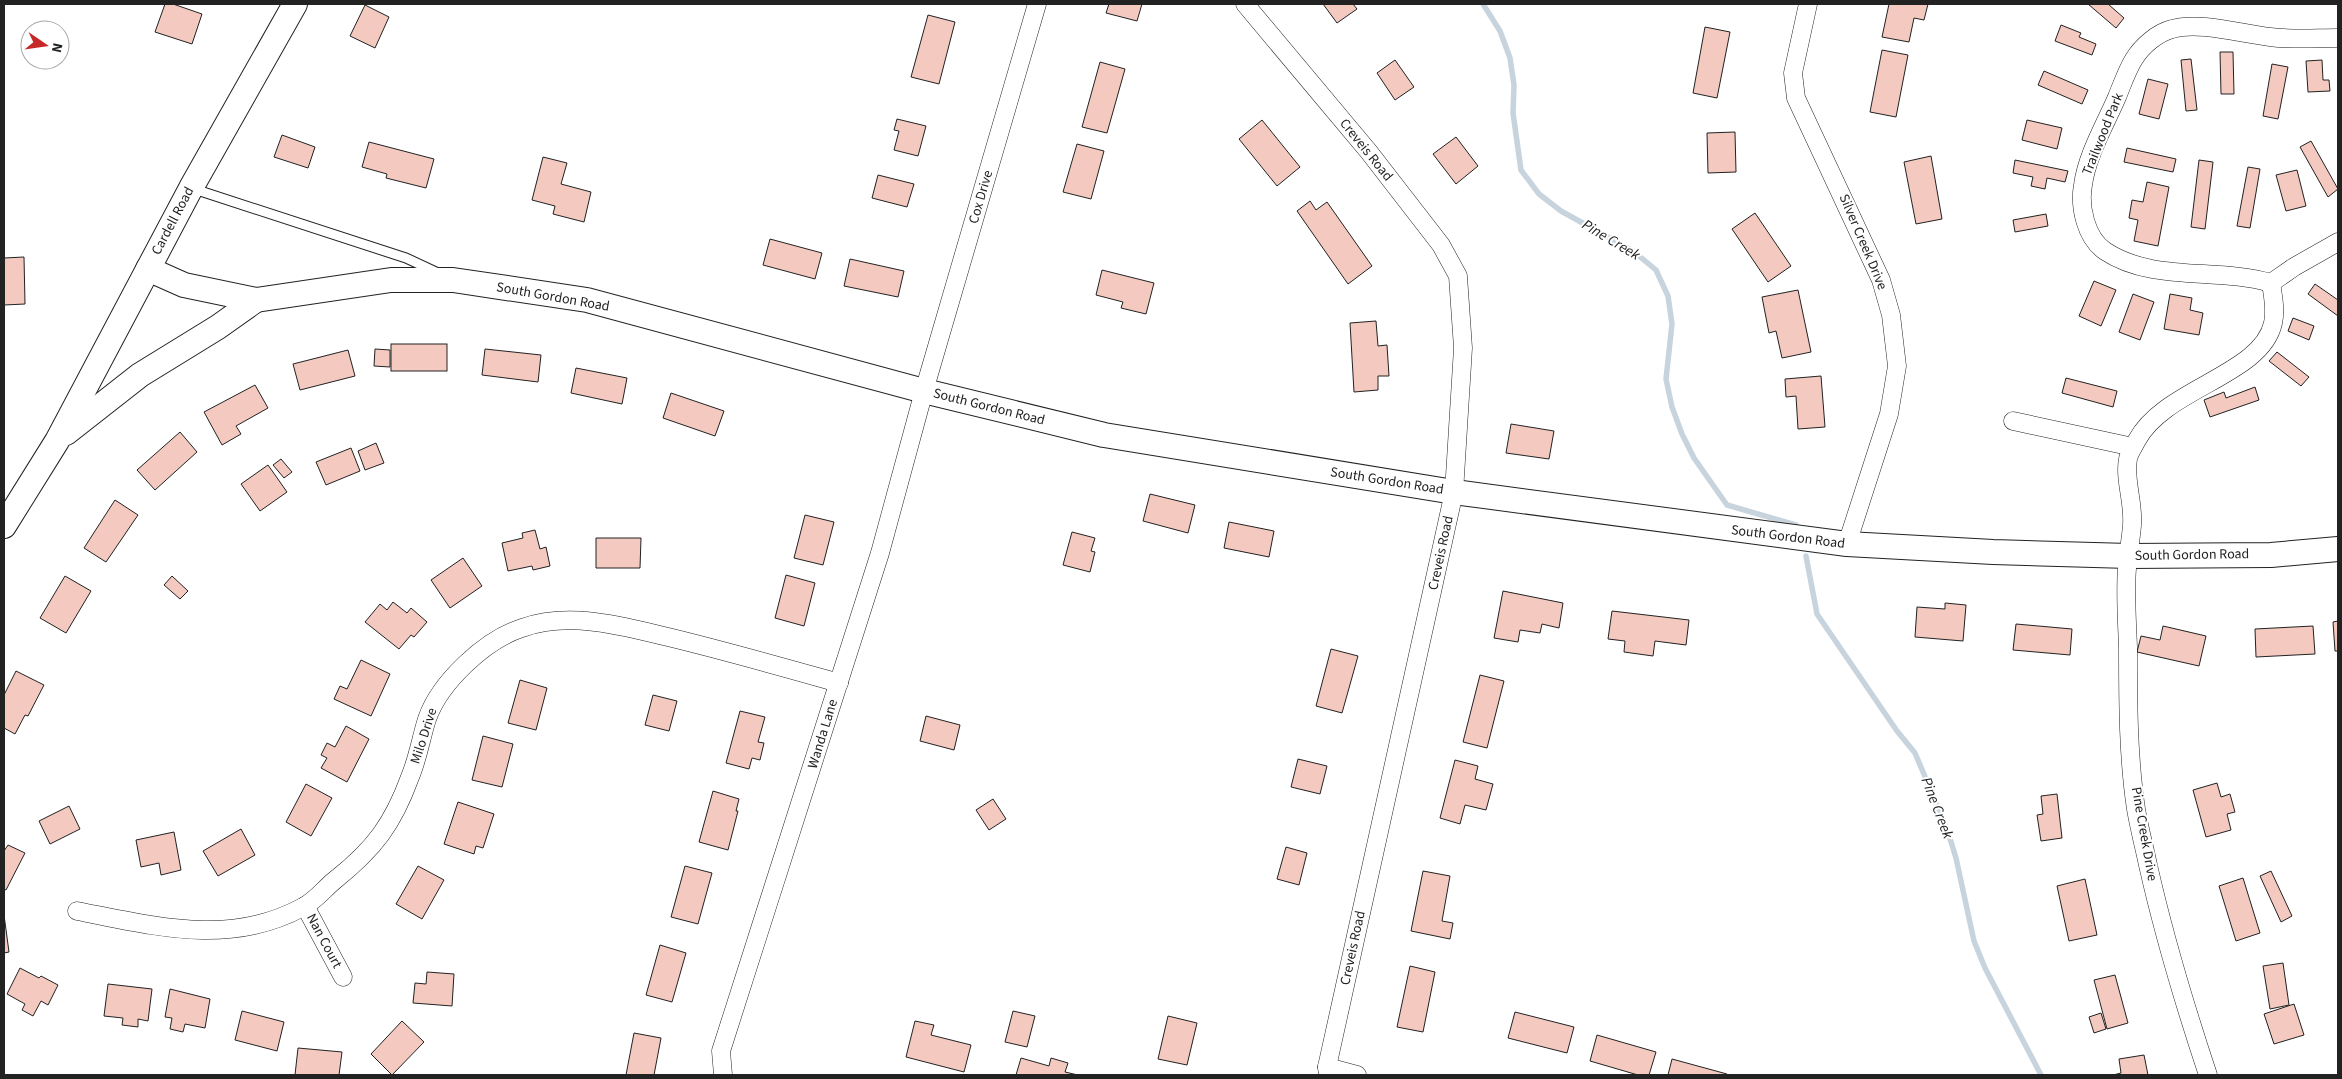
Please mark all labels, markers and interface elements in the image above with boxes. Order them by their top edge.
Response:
north arrow [20,20,70,70]
text: N [46,41,67,54]
street label: Trailwood Park [2077,90,2129,178]
street label: Creveis Road [1335,114,1397,186]
street label: Cox Drive [964,168,998,226]
street label: Cardell Road [147,183,199,259]
street label: Silver Creek Drive [1834,191,1892,293]
water label: Pine Creek [1578,214,1645,266]
street label: South Gordon Road [495,277,611,317]
street label: South Gordon Road [931,383,1047,431]
street label: South Gordon Road [1329,462,1445,500]
street label: Creveis Road [1423,514,1459,592]
street label: South Gordon Road [1730,520,1846,554]
street label: South Gordon Road [2135,544,2249,566]
street label: Wanda Lane [803,697,843,771]
street label: Milo Drive [406,705,442,767]
water label: Pine Creek [1916,774,1959,843]
street label: Pine Creek Drive [2126,785,2162,883]
street label: Creveis Road [1335,909,1371,987]
street label: Nan Court [301,910,347,972]

